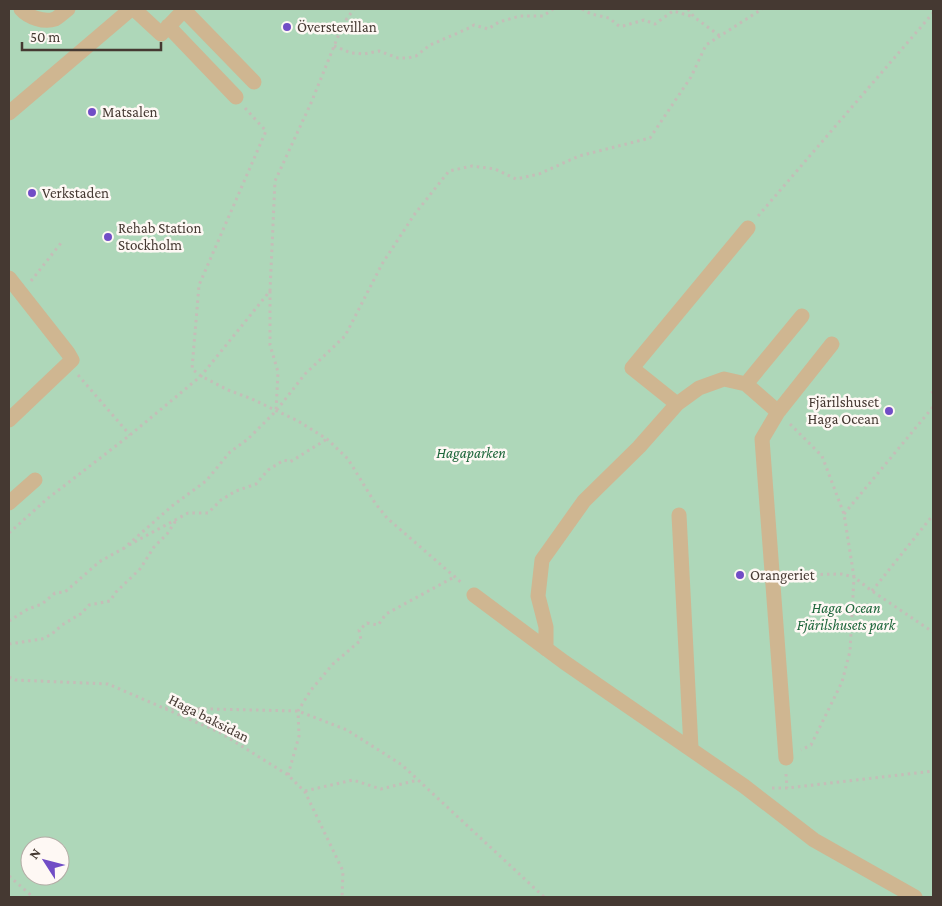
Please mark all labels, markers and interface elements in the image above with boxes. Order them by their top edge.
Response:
place label: Överstevillan [297,19,377,35]
scale bar [22,20,161,52]
marker: Överstevillan [281,21,293,33]
text: 50 m [30,29,60,45]
place label: Matsalen [102,104,158,120]
marker: Matsalen [86,106,98,118]
place label: Verkstaden [42,185,109,201]
marker: Verkstaden [26,187,38,199]
place label: Rehab Station Stockholm [118,220,201,253]
marker: Rehab Station Stockholm [102,231,114,243]
place label: Fjärilshuset Haga Ocean [807,394,880,428]
marker: Fjärilshuset Haga Ocean [883,405,895,417]
park label: Hagaparken [436,445,506,462]
place label: Orangeriet [750,567,816,584]
marker: Orangeriet [734,569,746,581]
park label: Haga Ocean Fjärilshusets park [797,600,897,634]
street label: Haga baksidan [166,691,252,746]
north arrow [20,836,70,886]
text: N [25,844,44,862]

